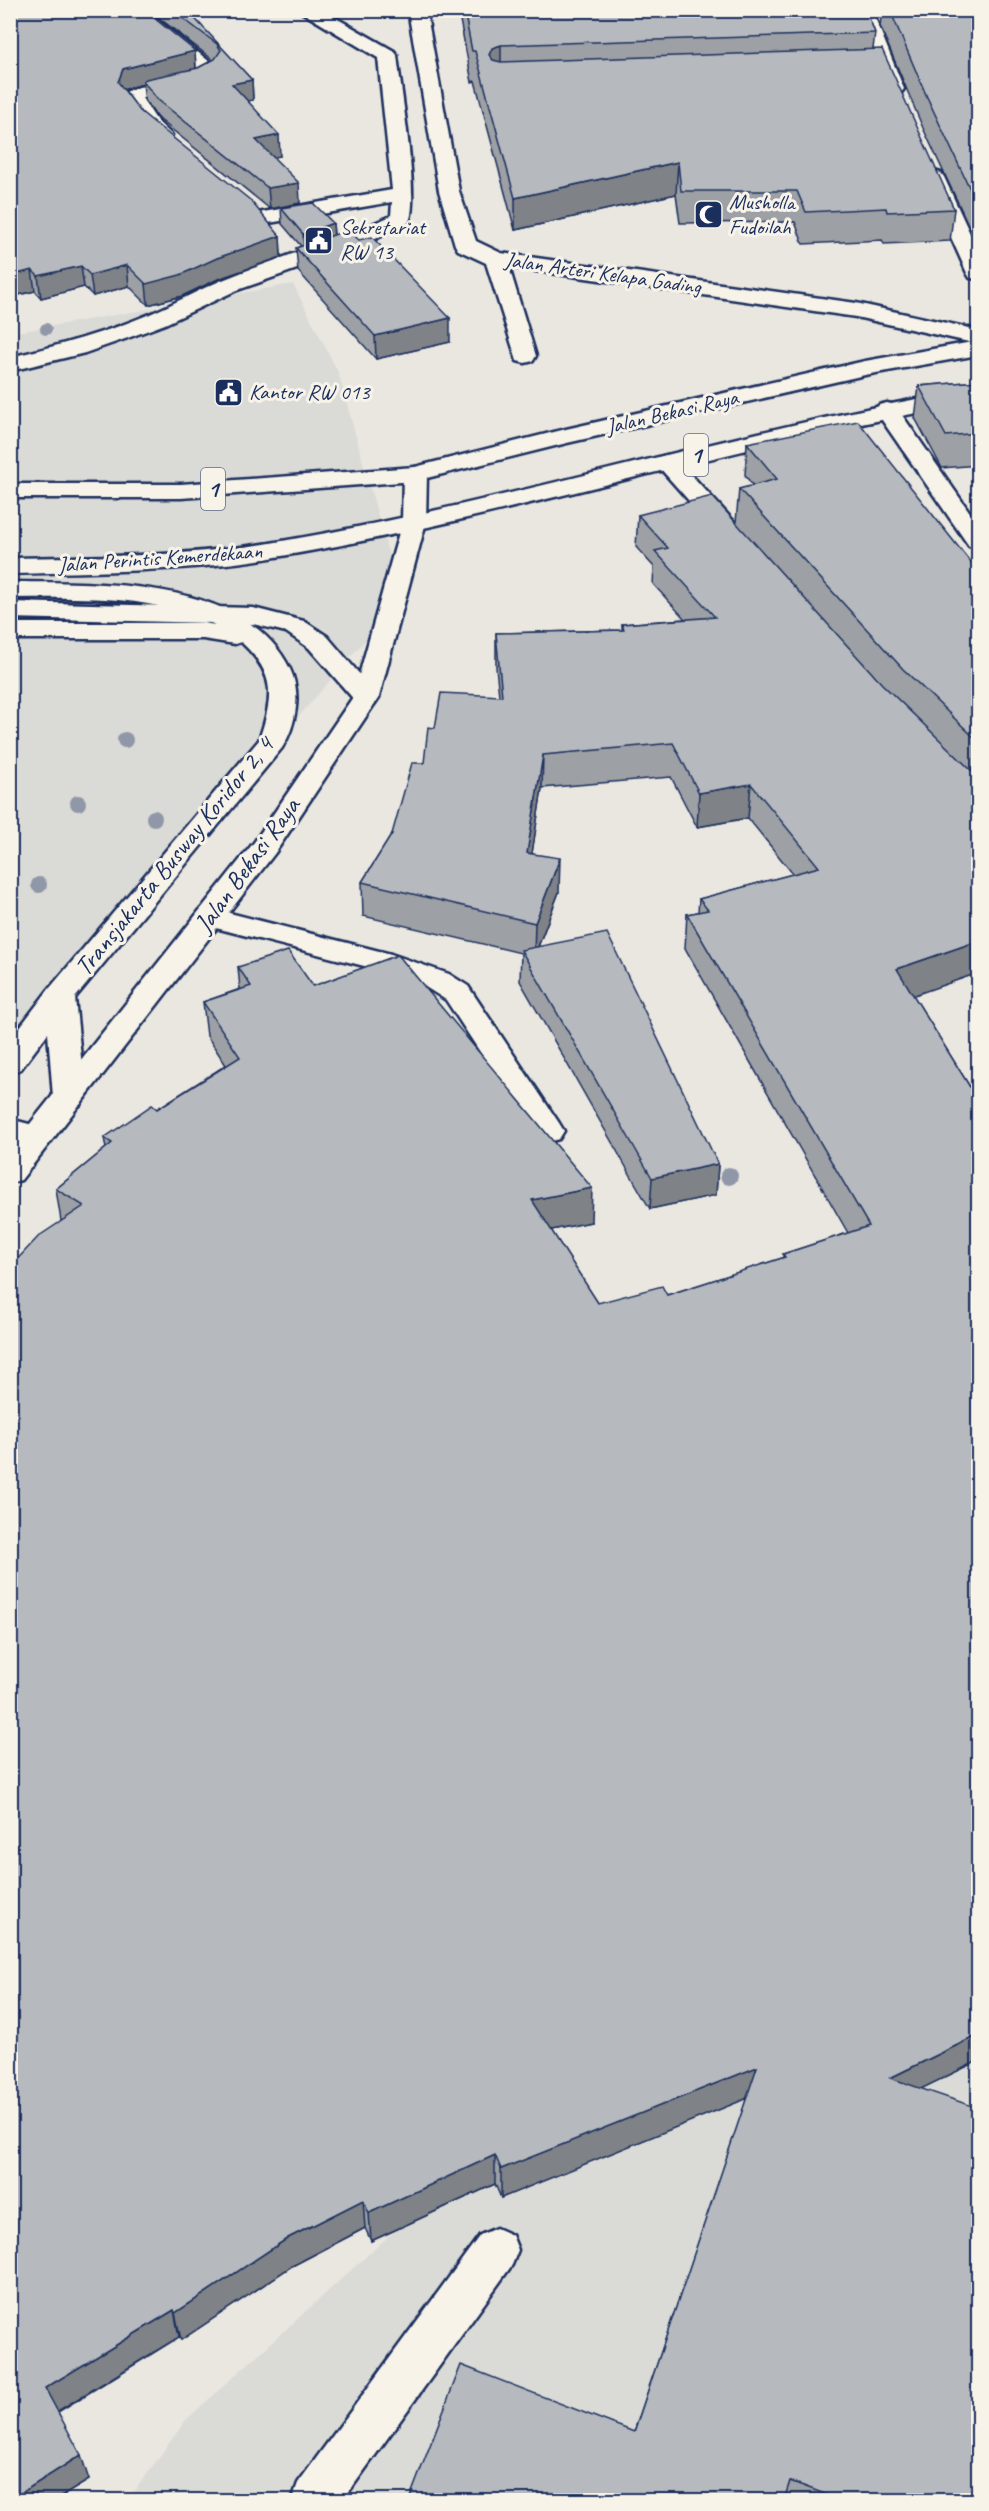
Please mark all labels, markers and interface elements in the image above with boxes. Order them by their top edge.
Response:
place label: Musholla Fudoilah [729,188,796,241]
mosque icon: Musholla Fudoilah [692,199,724,231]
place label: Sekretariat RW 13 [340,213,428,266]
public building icon: Sekretariat RW 13 [303,224,335,256]
street label: Jalan Arteri Kelapa Gading [502,245,704,301]
public building icon: Kantor RW 013 [212,376,244,408]
place label: Kantor RW 013 [249,378,372,406]
street label: Jalan Bekasi Raya [602,383,742,441]
road number: 1 [684,434,708,476]
road number: 1 [201,468,225,510]
street label: Jalan Perintis Kemerdekaan [56,537,263,579]
street label: Transjakarta Busway Koridor 2, 4 [67,728,282,982]
street label: Jalan Bekasi Raya [186,790,308,941]

